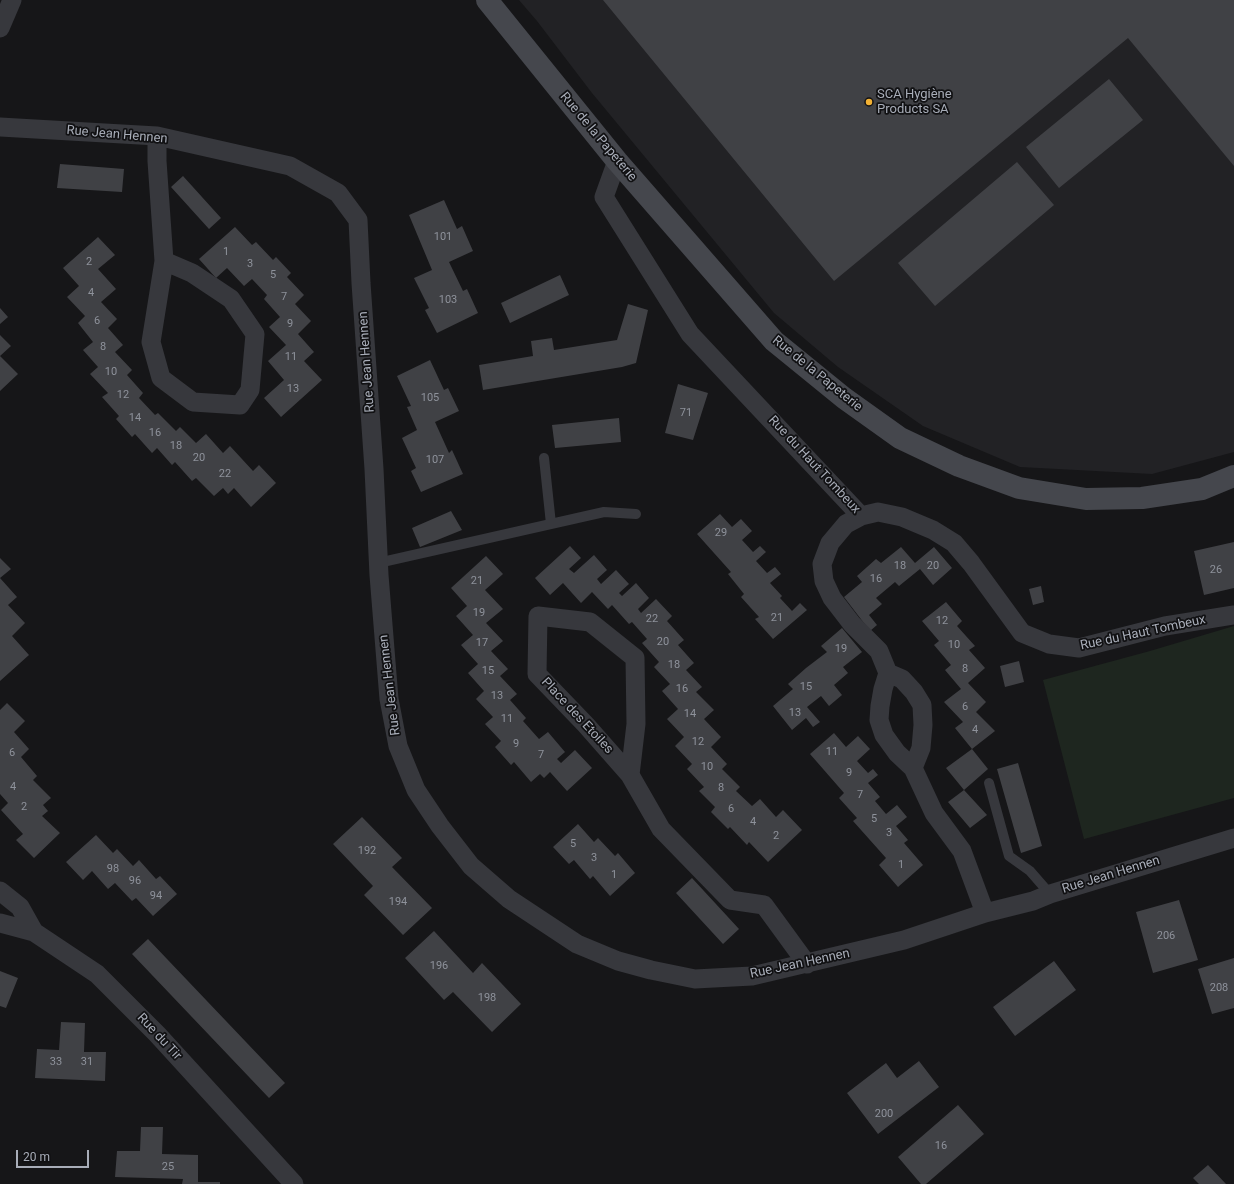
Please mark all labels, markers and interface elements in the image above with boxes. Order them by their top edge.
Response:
place label: SCA Hygiène Products SA [877,87,952,118]
street label: Rue de la Papeterie [556,89,640,185]
marker: SCA Hygiène Products SA [864,97,874,107]
street label: Rue Jean Hennen [66,123,168,147]
house number: 101 [434,230,452,244]
house number: 1 [223,245,229,259]
house number: 2 [86,255,92,269]
house number: 3 [247,257,253,271]
house number: 5 [270,268,276,282]
house number: 4 [88,286,94,300]
house number: 7 [281,290,287,304]
house number: 103 [439,293,457,307]
street label: Rue Jean Hennen [356,311,378,413]
house number: 6 [94,314,100,328]
house number: 9 [287,317,293,331]
street label: Rue de la Papeterie [769,333,865,415]
house number: 8 [100,340,106,354]
house number: 11 [285,350,297,364]
house number: 10 [105,365,117,379]
house number: 13 [287,382,299,396]
house number: 12 [117,388,129,402]
house number: 105 [421,391,439,405]
house number: 71 [680,406,692,420]
house number: 14 [129,411,141,425]
street label: Rue du Haut Tombeux [765,413,863,517]
house number: 16 [149,426,161,440]
house number: 18 [170,439,182,453]
house number: 20 [193,451,205,465]
house number: 107 [426,453,444,467]
house number: 22 [219,467,231,481]
house number: 29 [715,526,727,540]
house number: 18 [894,559,906,573]
house number: 20 [927,559,939,573]
house number: 26 [1210,563,1222,577]
house number: 16 [870,572,882,586]
house number: 21 [471,574,483,588]
house number: 19 [473,606,485,620]
house number: 21 [771,611,783,625]
house number: 22 [646,612,658,626]
street label: Rue du Haut Tombeux [1079,612,1207,654]
house number: 12 [936,614,948,628]
street label: Rue Jean Hennen [376,634,404,736]
house number: 20 [657,635,669,649]
house number: 17 [476,636,488,650]
house number: 10 [948,638,960,652]
house number: 19 [835,642,847,656]
house number: 18 [668,658,680,672]
house number: 8 [962,662,968,676]
house number: 15 [482,664,494,678]
street label: Place des Etoiles [538,675,616,757]
house number: 15 [800,680,812,694]
house number: 16 [676,682,688,696]
house number: 13 [491,689,503,703]
house number: 6 [962,700,968,714]
house number: 13 [789,706,801,720]
house number: 14 [684,707,696,721]
house number: 11 [501,712,513,726]
house number: 4 [972,723,978,737]
house number: 12 [692,735,704,749]
house number: 9 [513,737,519,751]
house number: 11 [826,745,838,759]
house number: 6 [9,746,15,760]
house number: 7 [538,748,544,762]
house number: 10 [701,760,713,774]
house number: 9 [846,766,852,780]
house number: 4 [10,780,16,794]
house number: 8 [718,781,724,795]
house number: 7 [857,788,863,802]
house number: 2 [21,800,27,814]
house number: 6 [728,802,734,816]
house number: 5 [871,812,877,826]
house number: 4 [750,815,756,829]
house number: 3 [886,826,892,840]
house number: 2 [773,829,779,843]
house number: 5 [570,837,576,851]
house number: 192 [358,844,376,858]
house number: 3 [591,851,597,865]
street label: Rue Jean Hennen [1060,853,1162,897]
house number: 1 [898,858,904,872]
house number: 98 [107,862,119,876]
house number: 1 [611,868,617,882]
house number: 96 [129,874,141,888]
house number: 94 [150,889,162,903]
house number: 194 [389,895,407,909]
house number: 206 [1157,929,1175,943]
street label: Rue Jean Hennen [749,946,851,982]
house number: 196 [430,959,448,973]
house number: 208 [1210,981,1228,995]
house number: 198 [478,991,496,1005]
street label: Rue du Tir [133,1010,185,1064]
house number: 33 [50,1055,62,1069]
house number: 31 [81,1055,93,1069]
house number: 200 [875,1107,893,1121]
house number: 16 [935,1139,947,1153]
scale bar [18,1142,91,1168]
text: 20 m [23,1150,50,1164]
house number: 25 [162,1160,174,1174]

